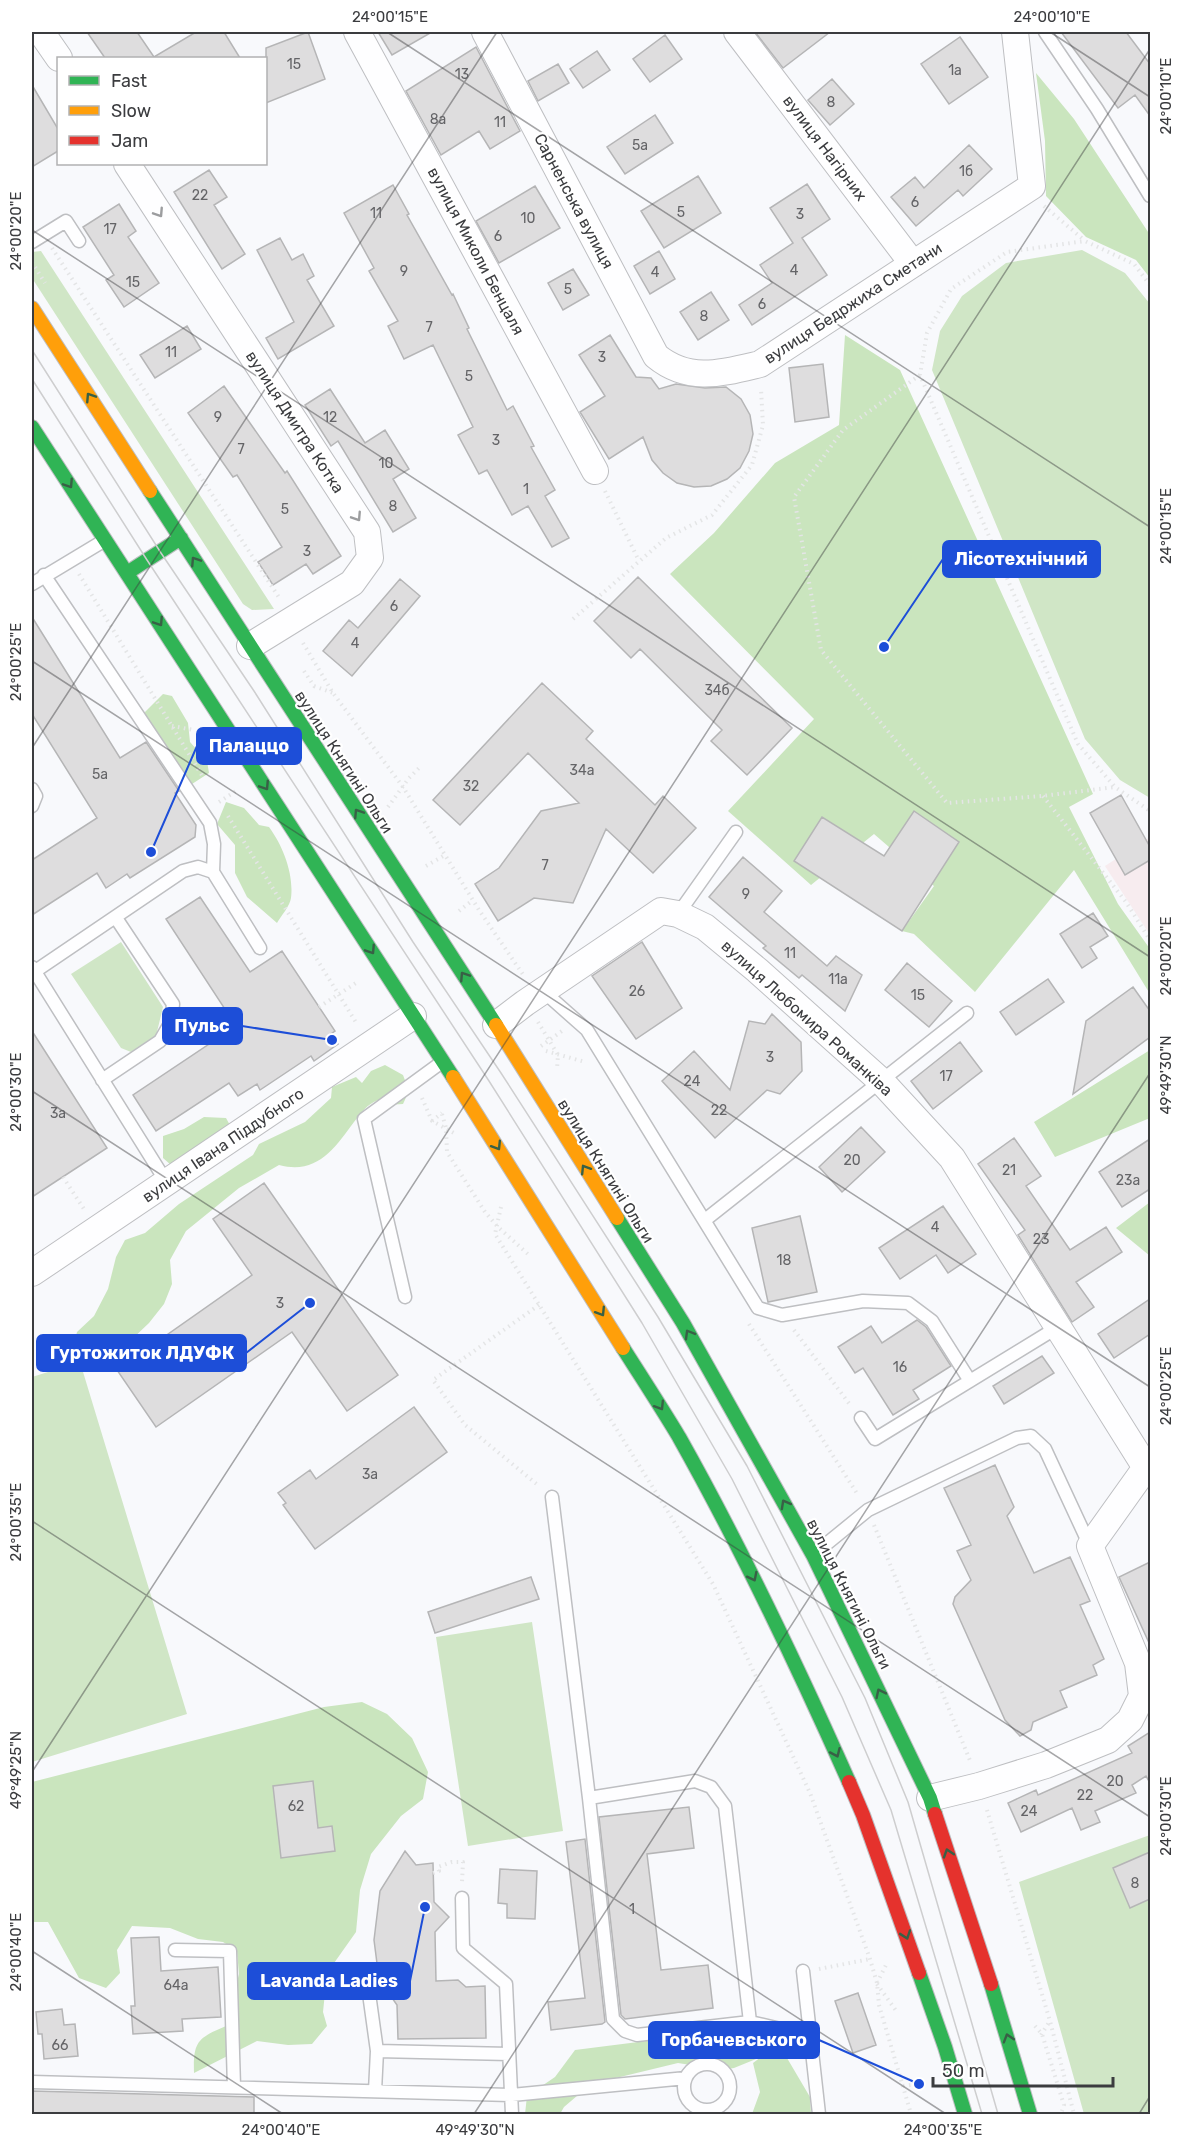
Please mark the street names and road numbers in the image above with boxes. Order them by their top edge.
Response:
street label: вулиця Нагірних [779,91,871,205]
street label: Сарненська вулиця [530,130,618,272]
street label: вулиця Миколи Бенцаля [424,164,528,338]
street label: вулиця Бедржиха Сметани [761,238,945,368]
street label: вулиця Дмитра Котка [242,347,348,497]
street label: вулиця Княгині Ольги [291,687,397,837]
street label: вулиця Любомира Романківа [718,936,896,1100]
street label: вулиця Івана Піддубного [139,1084,307,1206]
street label: вулиця Княгині Ольги [554,1095,658,1247]
street label: вулиця Княгині Ольги [803,1516,895,1672]

